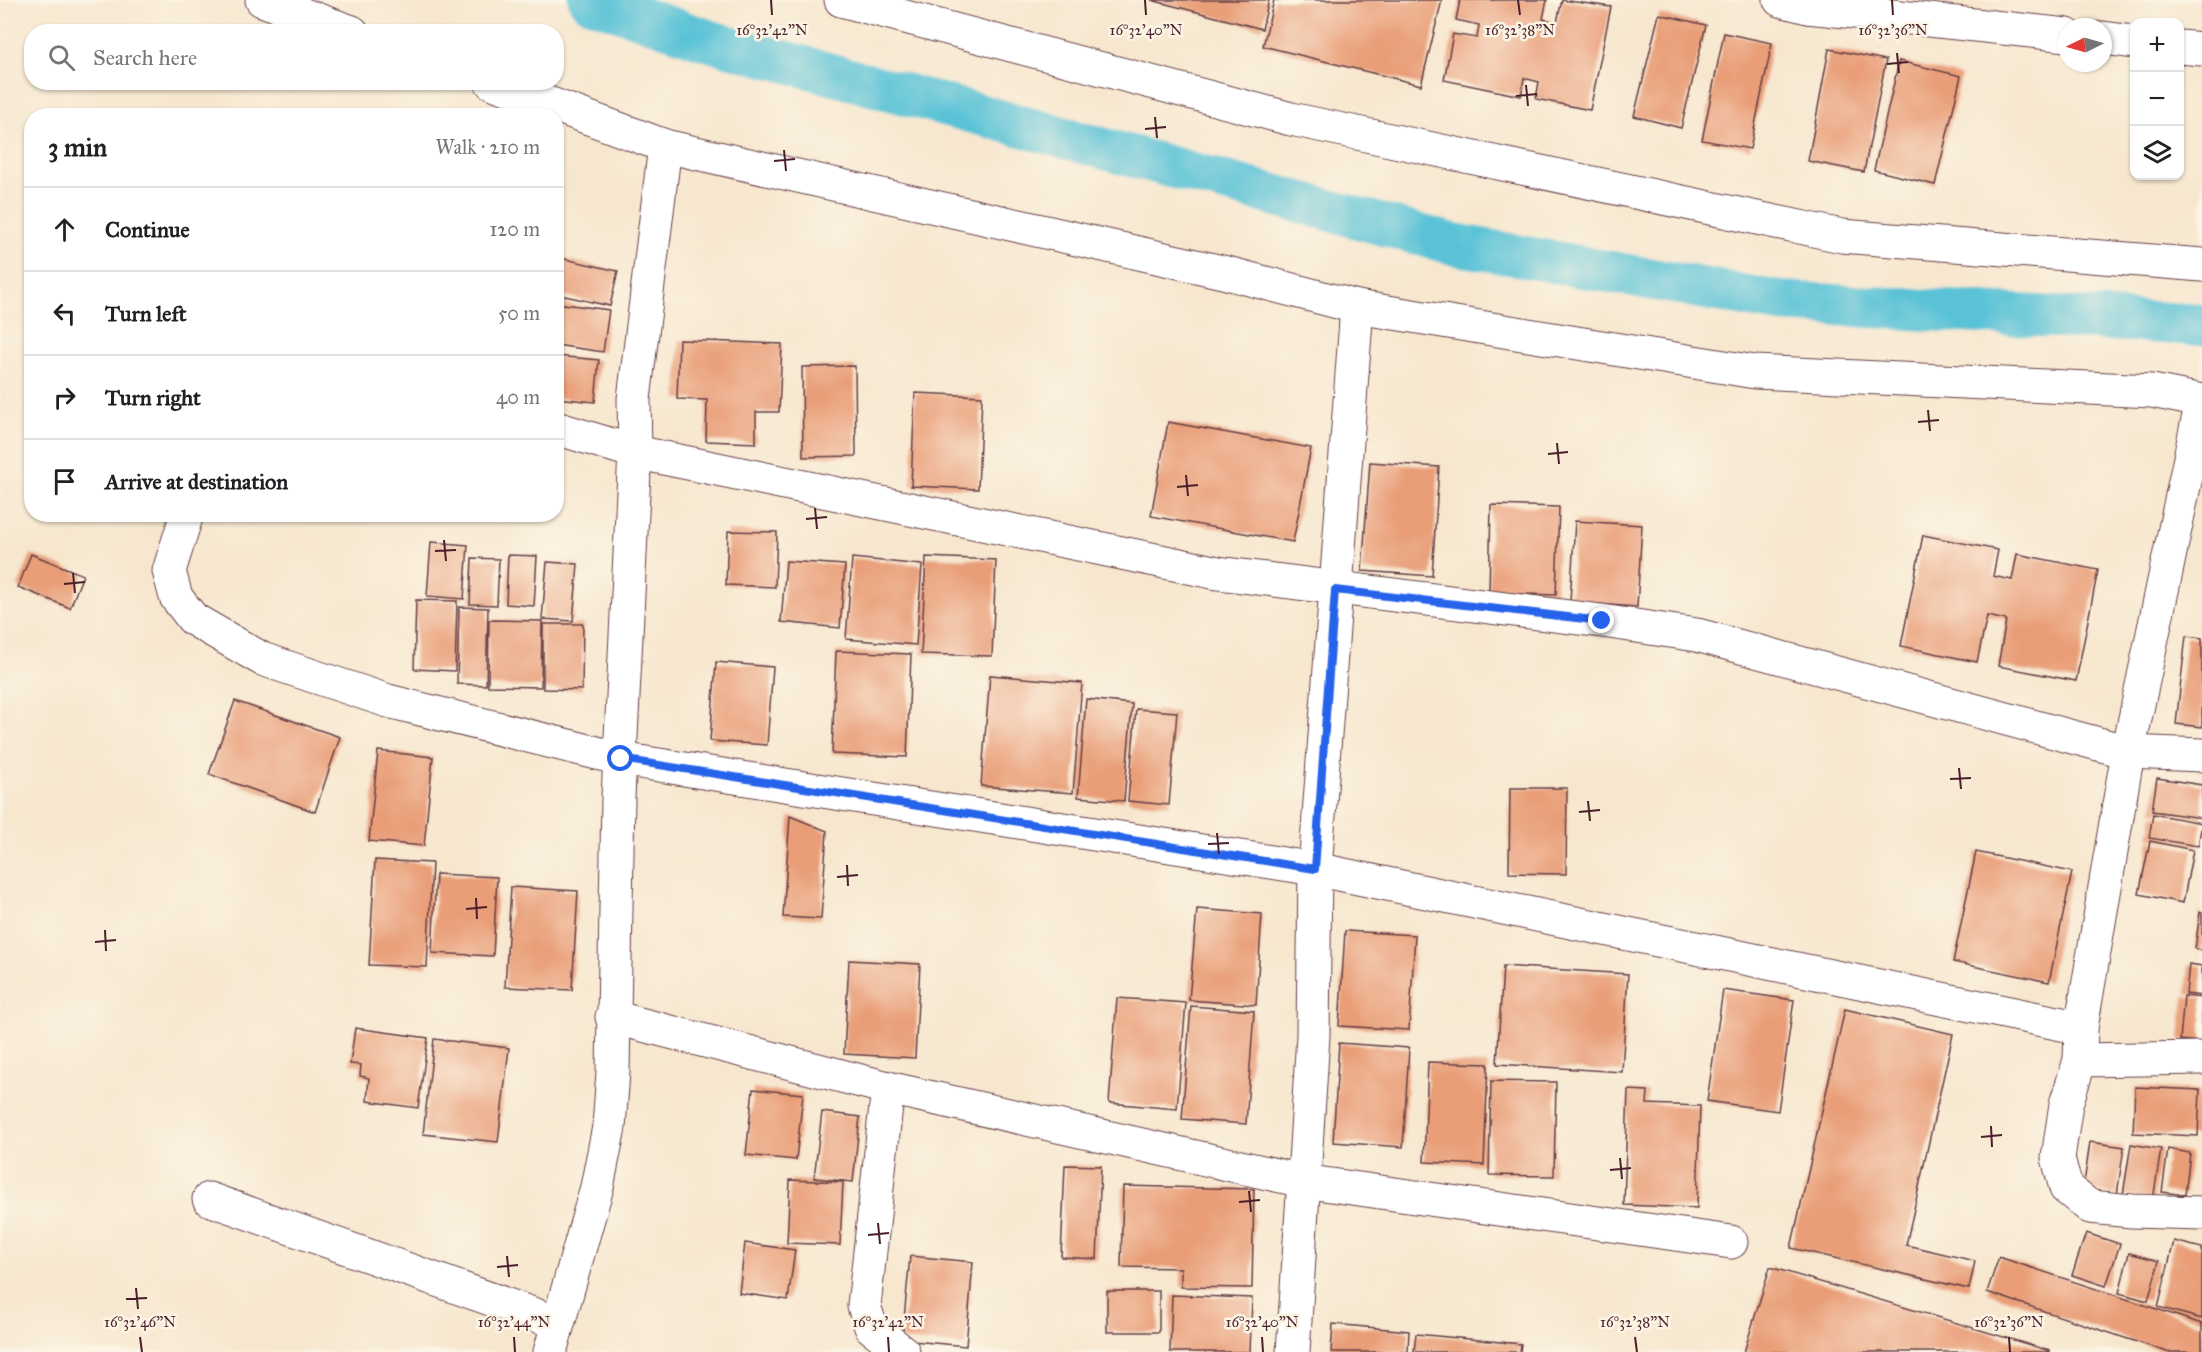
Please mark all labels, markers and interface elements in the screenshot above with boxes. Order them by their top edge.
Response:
north arrow [2058,18,2112,72]
map controls [2130,18,2184,180]
button: + [2130,18,2184,72]
text: 16°32'42"N [736,21,808,39]
text: 16°32'40"N [1110,21,1183,39]
text: 16°32'38"N [1485,21,1555,39]
text: 16°32'36"N [1858,21,1928,39]
search box [24,24,564,90]
icon: search [45,41,78,74]
text: Search here [93,44,197,71]
button: − [2130,72,2184,126]
button: layers [2130,126,2184,180]
text: 3 min [48,131,107,163]
text: Walk · 210 m [435,135,540,159]
icon: ahead [48,213,81,246]
text: Continue [105,216,190,243]
text: 120 m [489,217,540,241]
icon: left [48,297,81,330]
text: Turn left [105,300,187,327]
text: 50 m [498,301,540,325]
icon: right [48,381,81,414]
text: Turn right [105,384,201,411]
text: 40 m [496,385,540,409]
icon: arrive [48,465,81,498]
text: Arrive at destination [105,468,288,495]
route end [1588,607,1614,633]
route start [607,745,633,771]
text: 16°32'46"N [104,1313,176,1331]
text: 16°32'44"N [478,1313,551,1331]
text: 16°32'42"N [852,1313,924,1331]
text: 16°32'40"N [1226,1313,1299,1331]
text: 16°32'38"N [1600,1313,1670,1331]
text: 16°32'36"N [1974,1313,2044,1331]

